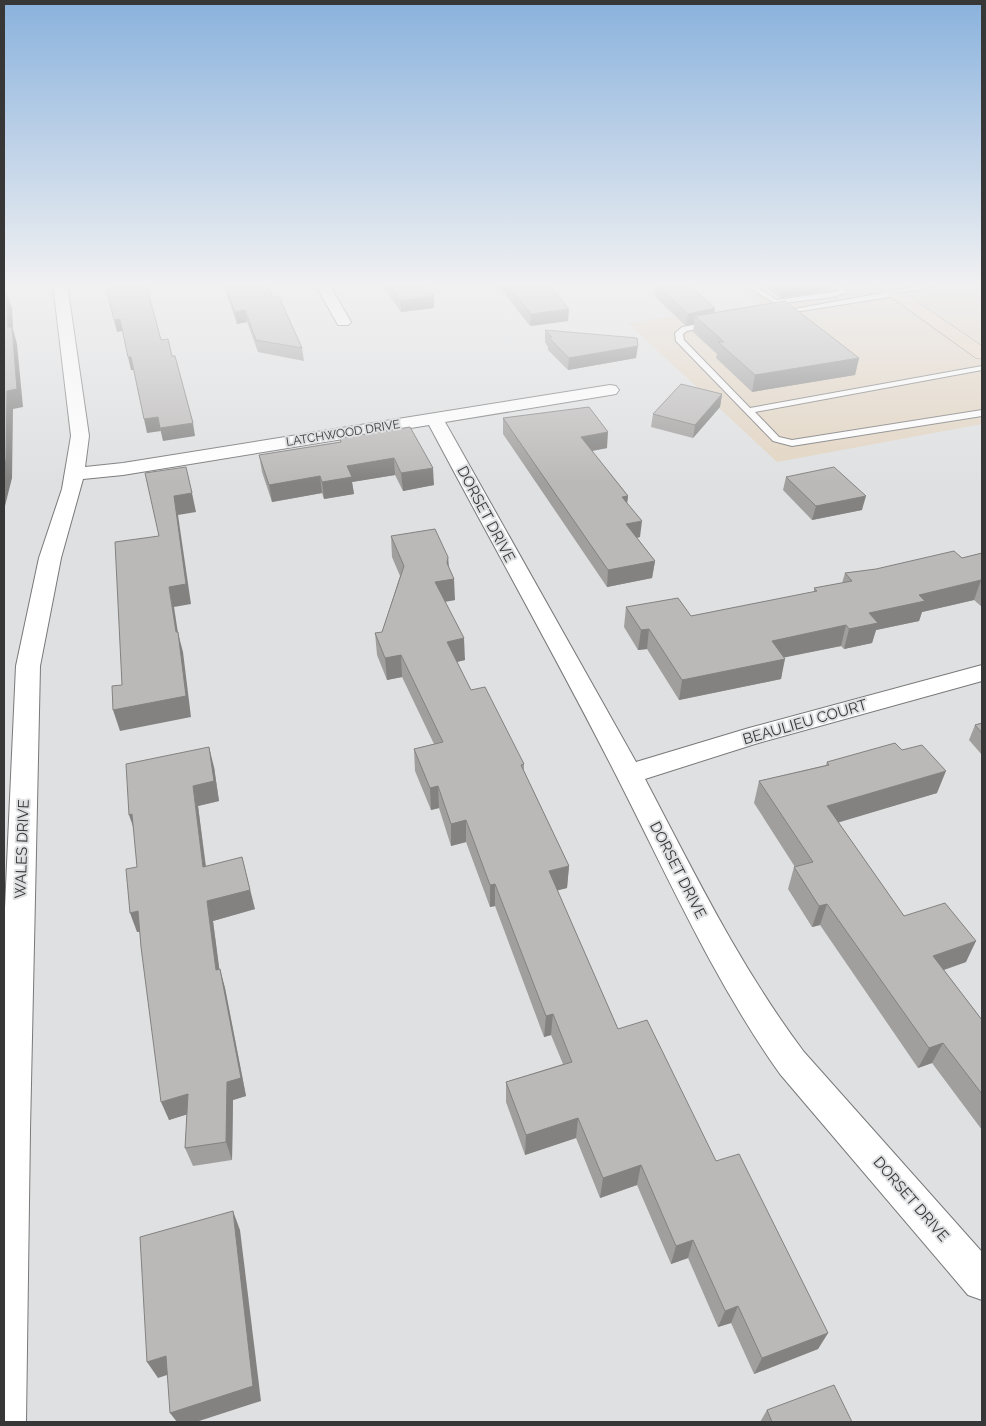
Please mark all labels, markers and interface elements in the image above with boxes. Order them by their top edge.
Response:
street label: LATCHWOOD DRIVE [285,417,401,449]
street label: DORSET DRIVE [453,463,519,565]
street label: BEAULIEU COURT [741,696,869,748]
street label: WALES DRIVE [11,799,33,899]
street label: DORSET DRIVE [646,819,710,921]
street label: DORSET DRIVE [869,1153,953,1245]

